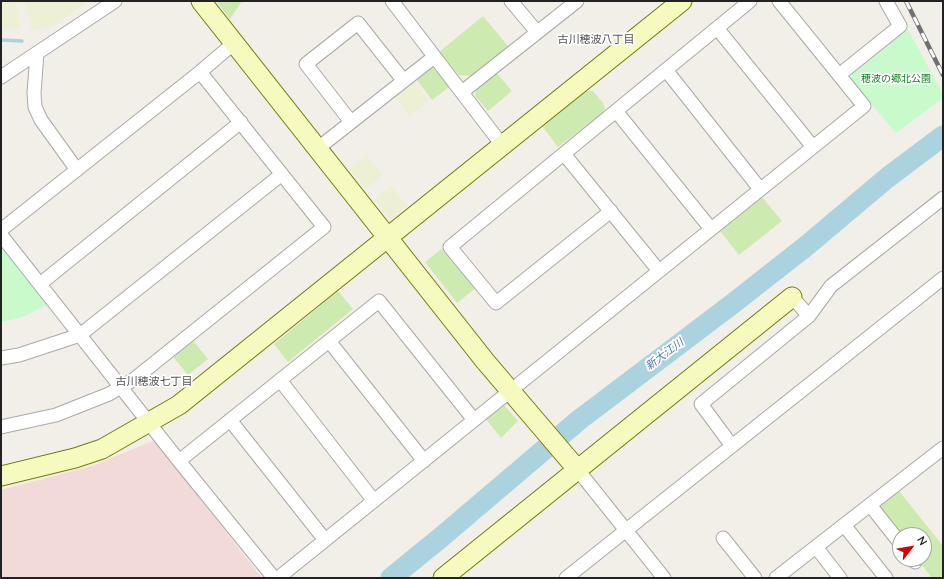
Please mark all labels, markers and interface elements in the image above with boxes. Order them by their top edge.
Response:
district label: 古川穂波八丁目 [558,33,634,47]
park label: 穂波の郷北公園 [861,74,931,86]
water label: 新大江川 [643,336,687,374]
district label: 古川穂波七丁目 [116,375,192,389]
north arrow [892,527,932,567]
text: N [913,534,930,548]

